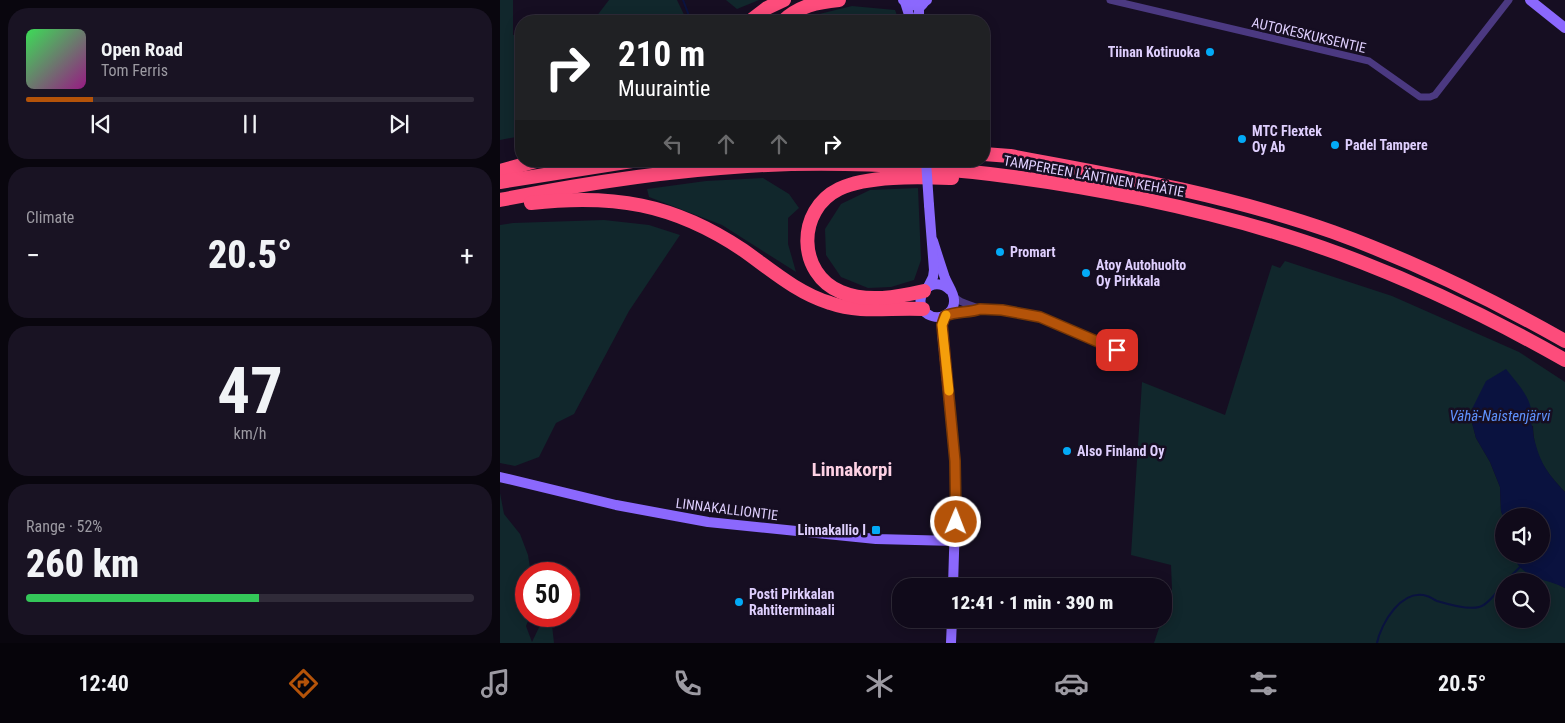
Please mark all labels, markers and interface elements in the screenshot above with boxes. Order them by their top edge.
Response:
street label: AUTOKESKUKSENTIE [1250,14,1368,56]
text: 210 m [618,34,705,75]
icon: right [535,35,600,100]
text: Open Road [101,38,183,61]
place label: Tiinan Kotiruoka [1108,44,1200,60]
marker: Tiinan Kotiruoka [1204,46,1216,58]
text: Tom Ferris [101,61,168,80]
text: Muuraintie [618,76,710,101]
icon: previous [87,110,115,138]
icon: pause [236,110,264,138]
icon: next [385,110,413,138]
place label: MTC Flextek Oy Ab [1252,123,1322,155]
icon: left [659,130,687,158]
icon: ahead [712,130,740,158]
icon: ahead [765,130,793,158]
icon: right [818,130,846,158]
marker: MTC Flextek Oy Ab [1236,133,1248,145]
place label: Padel Tampere [1345,137,1428,153]
marker: Padel Tampere [1329,139,1341,151]
street label: TAMPEREEN LÄNTINEN KEHÄTIE [1002,152,1186,200]
text: Climate [26,208,74,227]
text: 20.5° [208,233,292,277]
text: − [26,239,40,272]
text: + [460,239,474,272]
place label: Promart [1010,244,1056,260]
marker: Promart [994,246,1006,258]
place label: Atoy Autohuolto Oy Pirkkala [1096,257,1186,289]
marker: Atoy Autohuolto Oy Pirkkala [1080,267,1092,279]
pin [1096,329,1138,371]
icon: arrive [1103,336,1131,364]
text: 47 [217,353,283,429]
water label: Vähä-Naistenjärvi [1450,407,1551,425]
text: km/h [234,424,266,443]
place label: Also Finland Oy [1077,443,1165,459]
marker: Also Finland Oy [1061,445,1073,457]
district label: Linnakorpi [812,458,892,481]
street label: LINNAKALLIONTIE [675,495,779,523]
position arrow [929,495,981,547]
map controls [1495,508,1550,628]
button: sound [1495,508,1550,563]
text: Range · 52% [26,517,102,536]
place label: Linnakallio I [798,522,866,538]
marker: Linnakallio I [870,524,882,536]
text: 260 km [26,542,139,586]
speed limit sign: 50 [515,562,580,627]
button: search [1495,573,1550,628]
place label: Posti Pirkkalan Rahtiterminaali [749,586,835,618]
text: 12:41 · 1 min · 390 m [951,591,1113,614]
marker: Posti Pirkkalan Rahtiterminaali [733,596,745,608]
icon: directions [286,666,321,701]
icon: music [478,666,513,701]
icon: phone [670,666,705,701]
icon: climate [862,666,897,701]
icon: car [1054,666,1089,701]
icon: filters [1246,666,1281,701]
text: 12:40 [79,671,129,696]
text: 20.5° [1438,671,1486,696]

